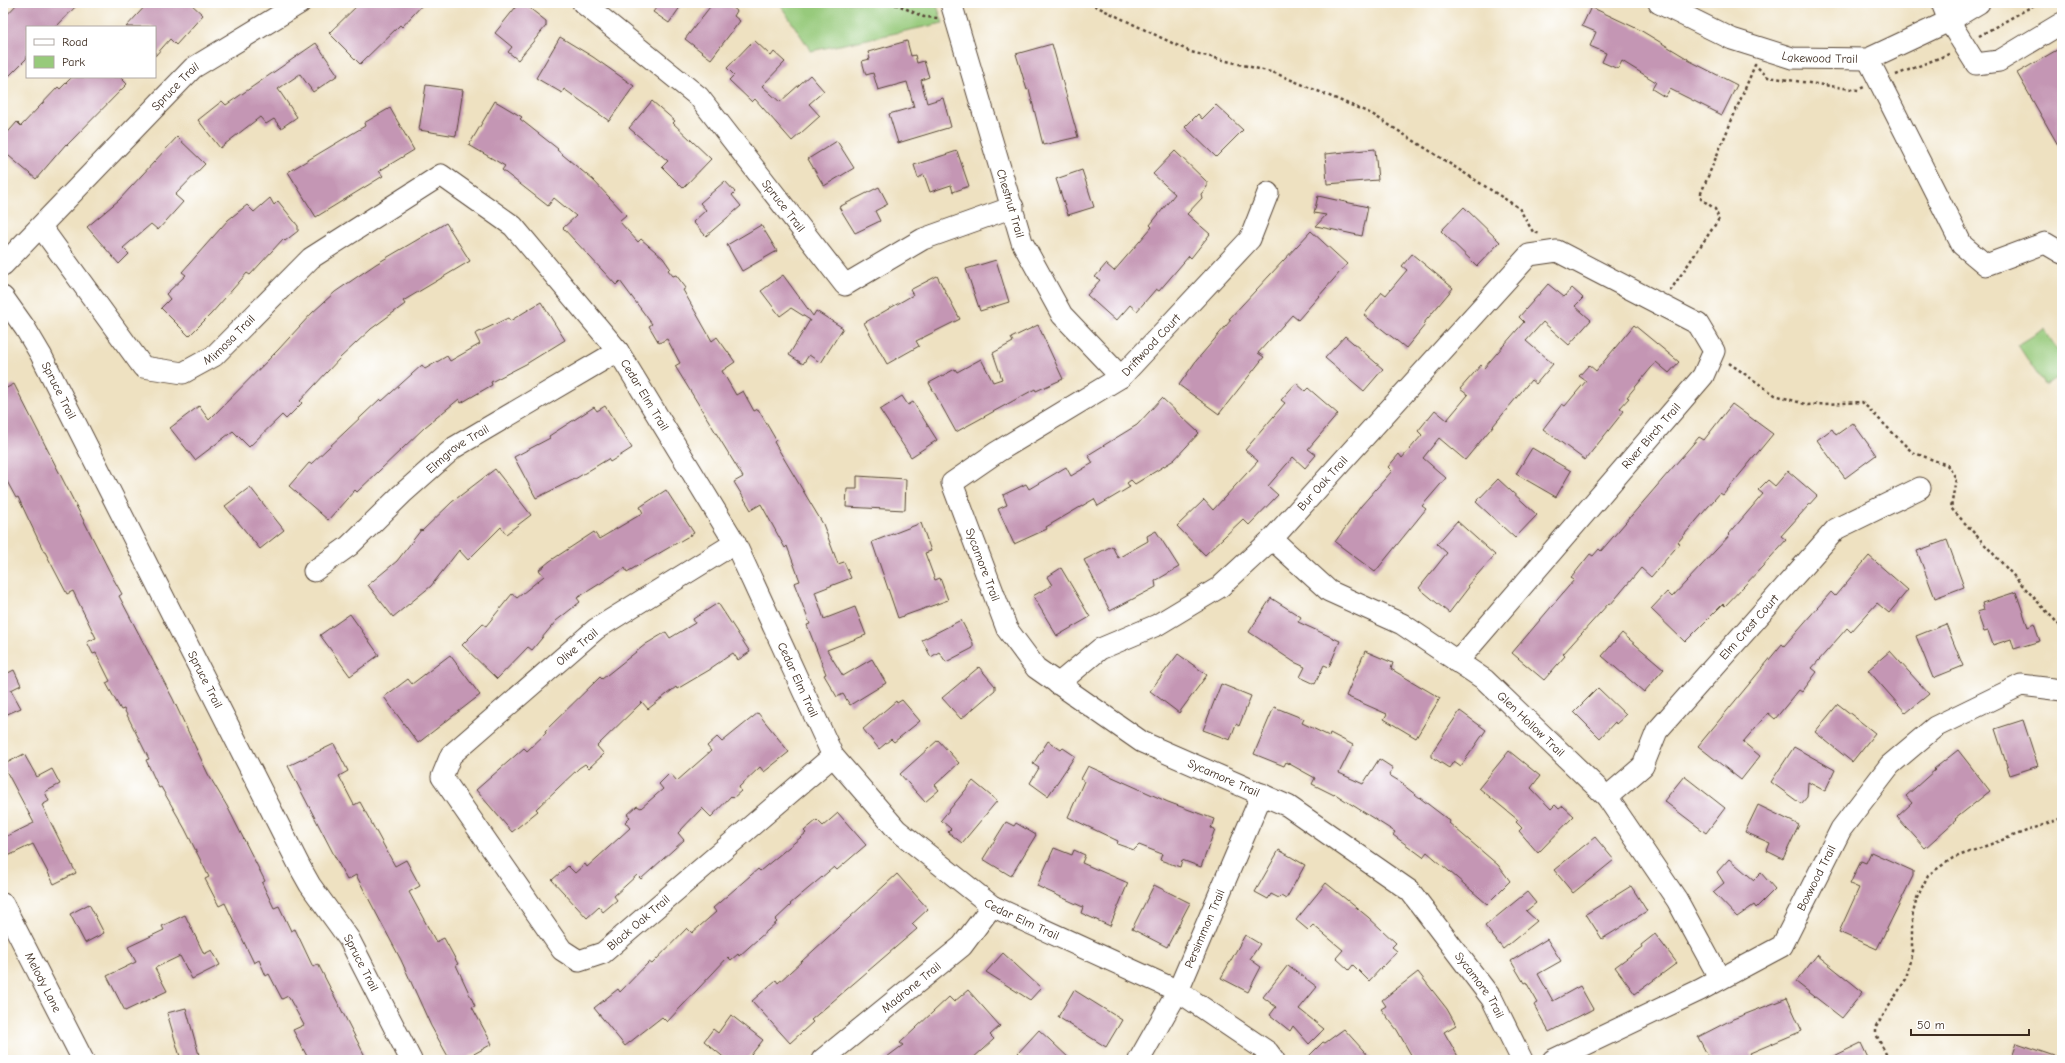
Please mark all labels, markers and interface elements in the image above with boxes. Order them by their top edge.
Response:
legend [26,26,156,78]
text: Road [62,35,88,49]
street label: Lakewood Trail [1780,48,1858,66]
text: Park [62,55,85,69]
street label: Spruce Trail [149,59,201,114]
street label: Chestnut Trail [994,167,1027,239]
street label: Spruce Trail [759,177,808,235]
street label: Driftwood Court [1119,311,1184,379]
street label: Mimosa Trail [201,312,258,368]
street label: Cedar Elm Trail [618,357,672,433]
street label: Spruce Trail [39,359,79,421]
street label: River Birch Trail [1619,400,1683,472]
street label: Elmgrove Trail [423,422,491,476]
street label: Bur Oak Trail [1294,453,1351,513]
street label: Sycamore Trail [963,526,1003,603]
street label: Elm Crest Court [1717,591,1782,663]
street label: Olive Trail [553,625,601,669]
street label: Cedar Elm Trail [775,640,821,719]
street label: Spruce Trail [185,649,225,710]
street label: Glen Hollow Trail [1494,688,1568,760]
street label: Sycamore Trail [1186,756,1262,800]
street label: Boxwood Trail [1794,843,1839,913]
street label: Persimmon Trail [1182,887,1227,970]
street label: Black Oak Trail [604,892,673,953]
street label: Cedar Elm Trail [981,896,1061,943]
street label: Spruce Trail [341,931,382,994]
street label: Sycamore Trail [1452,949,1507,1020]
street label: Melody Lane [22,950,64,1015]
street label: Madrone Trail [879,959,944,1016]
scale bar [1911,1011,2029,1037]
text: 50 m [1917,1018,1945,1032]

